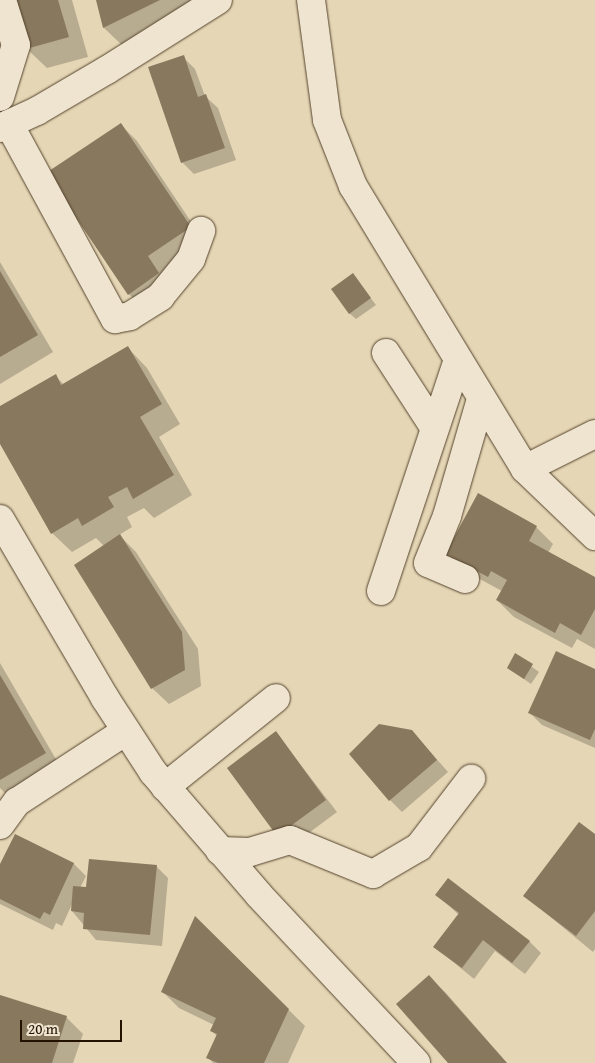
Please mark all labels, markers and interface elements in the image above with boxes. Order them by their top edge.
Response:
scale bar [22,1010,125,1042]
text: 20 m [28,1018,58,1039]

